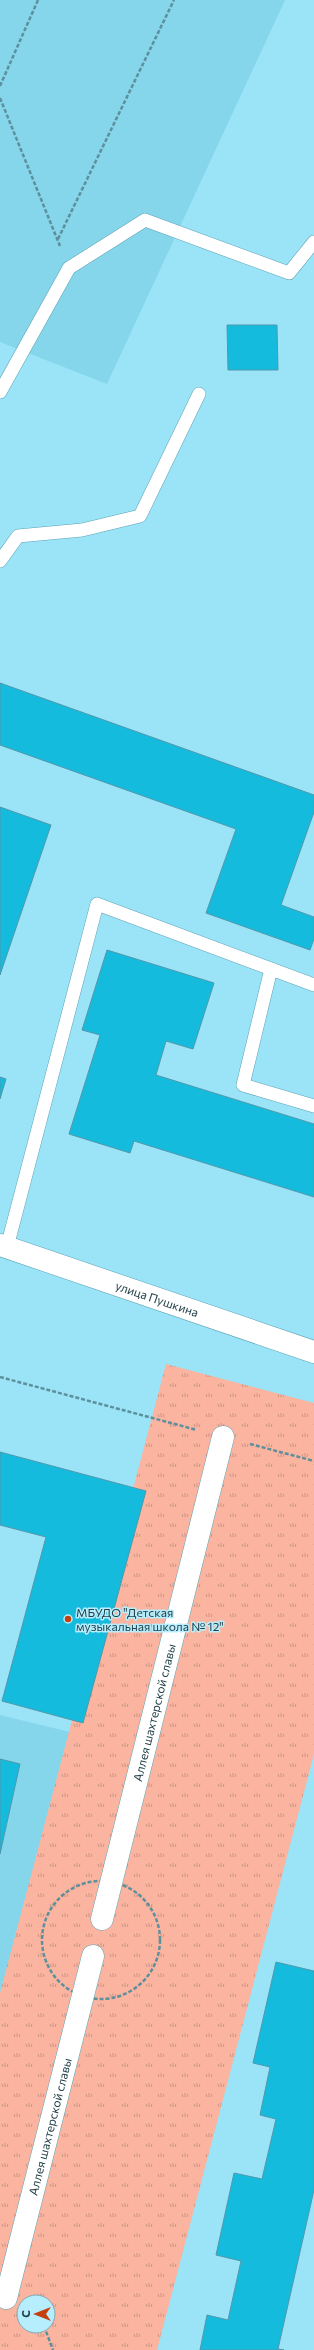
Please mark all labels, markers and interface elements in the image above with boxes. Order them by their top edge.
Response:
street label: улица Пушкина [114,1278,200,1319]
place label: МБУДО "Детская музыкальная школа № 12" [76,1605,224,1633]
marker: МБУДО "Детская музыкальная школа № 12" [63,1614,73,1624]
street label: Аллея шахтерской славы [130,1642,178,1783]
street label: Аллея шахтерской славы [25,2056,74,2197]
north arrow [16,2294,56,2334]
text: С [19,2310,32,2318]

